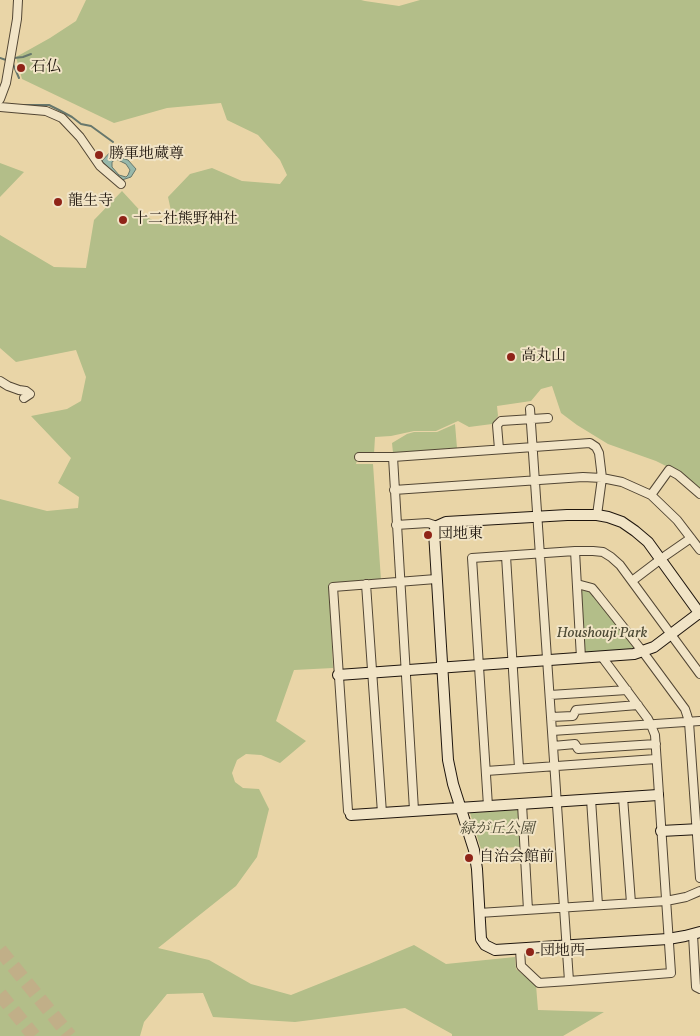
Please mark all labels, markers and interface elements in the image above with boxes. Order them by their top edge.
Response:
place label: 石仏 [31,59,61,77]
marker: 石仏 [15,62,27,74]
place label: 勝軍地蔵尊 [109,146,184,164]
marker: 勝軍地蔵尊 [93,149,105,161]
place label: 龍生寺 [68,193,113,211]
marker: 龍生寺 [52,196,64,208]
place label: 十二社熊野神社 [133,211,238,229]
marker: 十二社熊野神社 [117,214,129,226]
place label: 高丸山 [521,348,566,366]
marker: 高丸山 [505,351,517,363]
place label: 団地東 [438,526,483,544]
marker: 団地東 [422,529,434,541]
park label: Houshouji Park [557,625,647,643]
park label: 緑が丘公園 [460,821,534,839]
place label: 自治会館前 [479,849,554,867]
marker: 自治会館前 [463,852,475,864]
place label: 団地西 [540,943,585,961]
marker: 団地西 [524,946,536,958]

